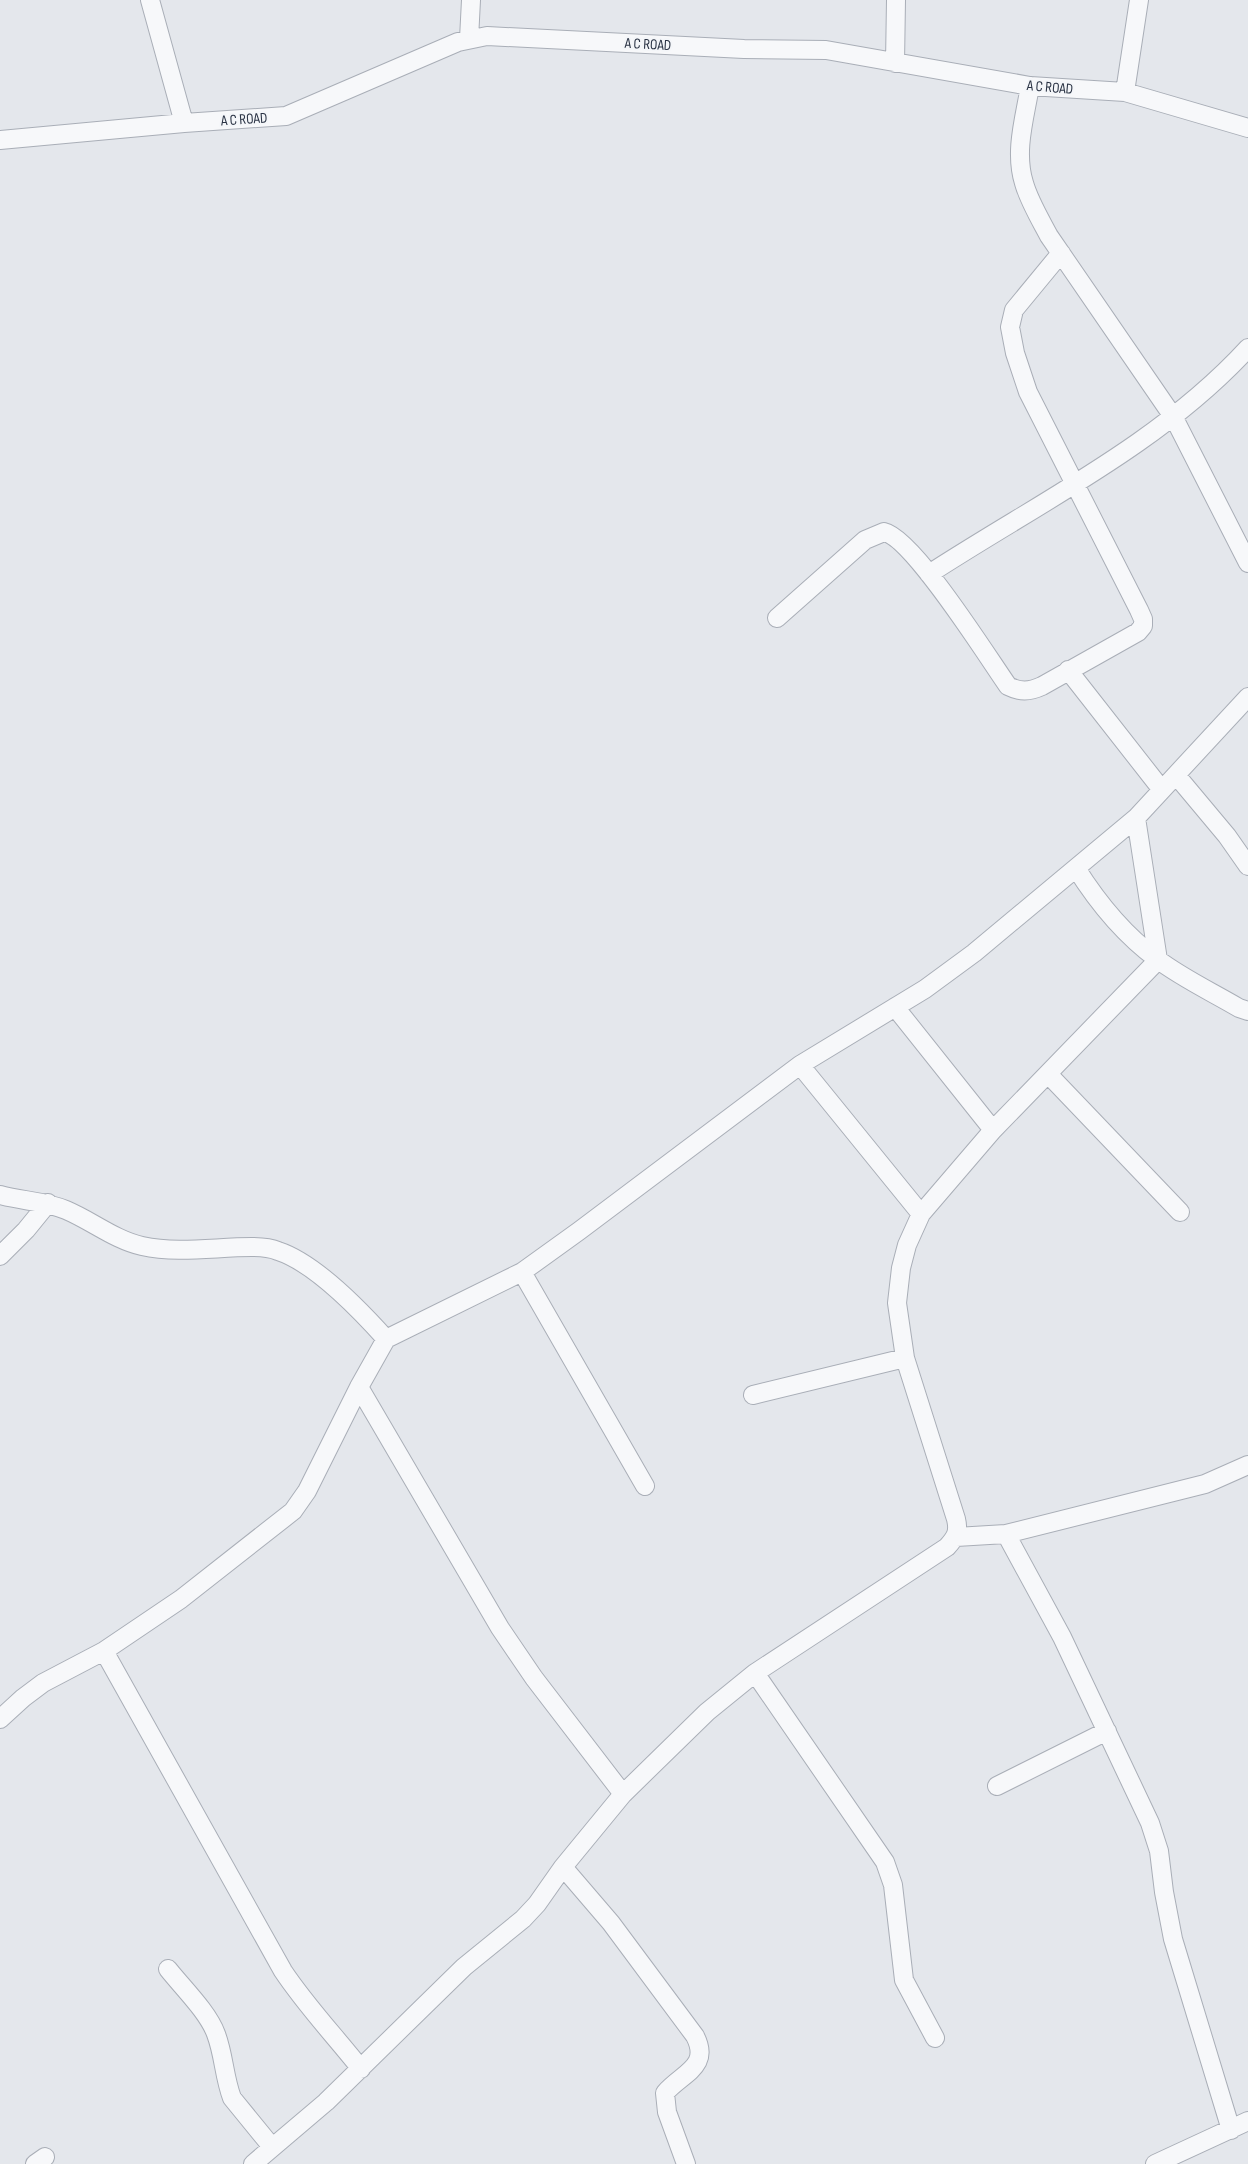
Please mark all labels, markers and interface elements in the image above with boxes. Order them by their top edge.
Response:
street label: A C ROAD [623,34,672,55]
street label: A C ROAD [1025,76,1074,99]
street label: A C ROAD [219,108,268,131]

